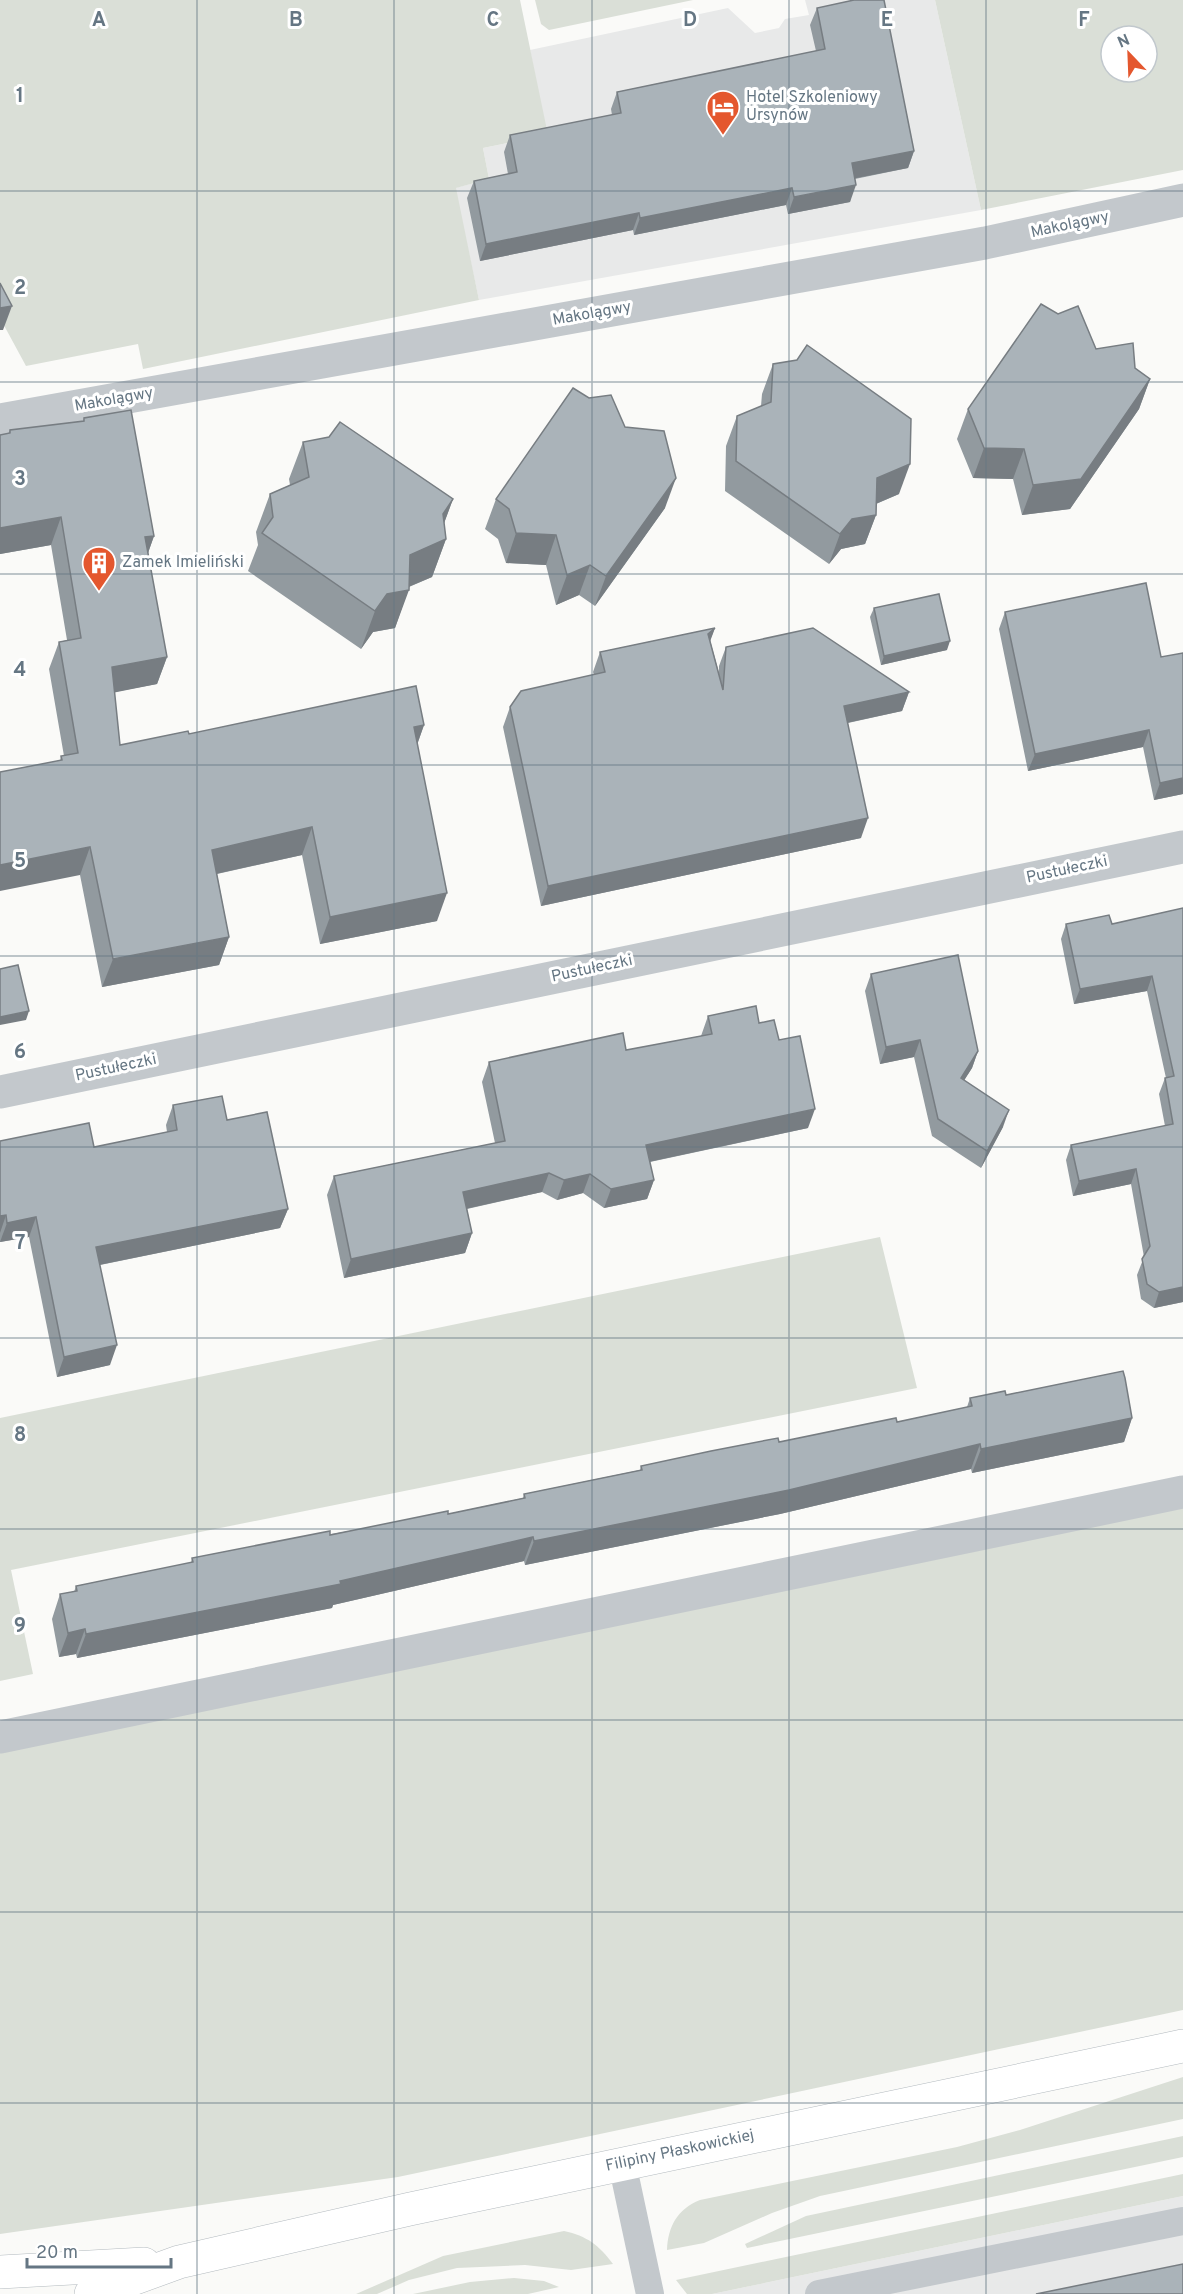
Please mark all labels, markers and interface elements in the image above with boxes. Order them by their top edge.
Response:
text: A [92,8,106,34]
text: B [289,8,303,34]
text: C [487,8,499,34]
text: D [683,8,697,34]
text: E [881,8,893,34]
text: F [1078,8,1090,34]
north arrow [1099,24,1159,84]
text: N [1115,31,1133,53]
text: 1 [16,84,24,110]
place label: Hotel Szkoleniowy Ursynów [746,88,878,126]
hotel icon: Hotel Szkoleniowy Ursynów [705,89,741,136]
street label: Makolągwy [1029,207,1111,243]
text: 2 [14,276,26,302]
street label: Makolągwy [551,297,633,331]
street label: Makolągwy [73,383,155,417]
text: 3 [14,467,26,493]
building icon: Zamek Imieliński [81,545,117,592]
place label: Zamek Imieliński [122,553,244,573]
text: 4 [14,658,26,684]
text: 5 [14,849,26,875]
street label: Pustułeczki [1025,852,1109,888]
street label: Pustułeczki [550,951,634,987]
text: 6 [14,1040,26,1066]
street label: Pustułeczki [74,1050,158,1086]
text: 7 [15,1231,25,1257]
text: 8 [14,1423,26,1449]
text: 9 [14,1614,26,1640]
street label: Filipiny Płaskowickiej [604,2125,756,2177]
scale bar [27,2231,171,2269]
text: 20 m [36,2242,78,2265]

